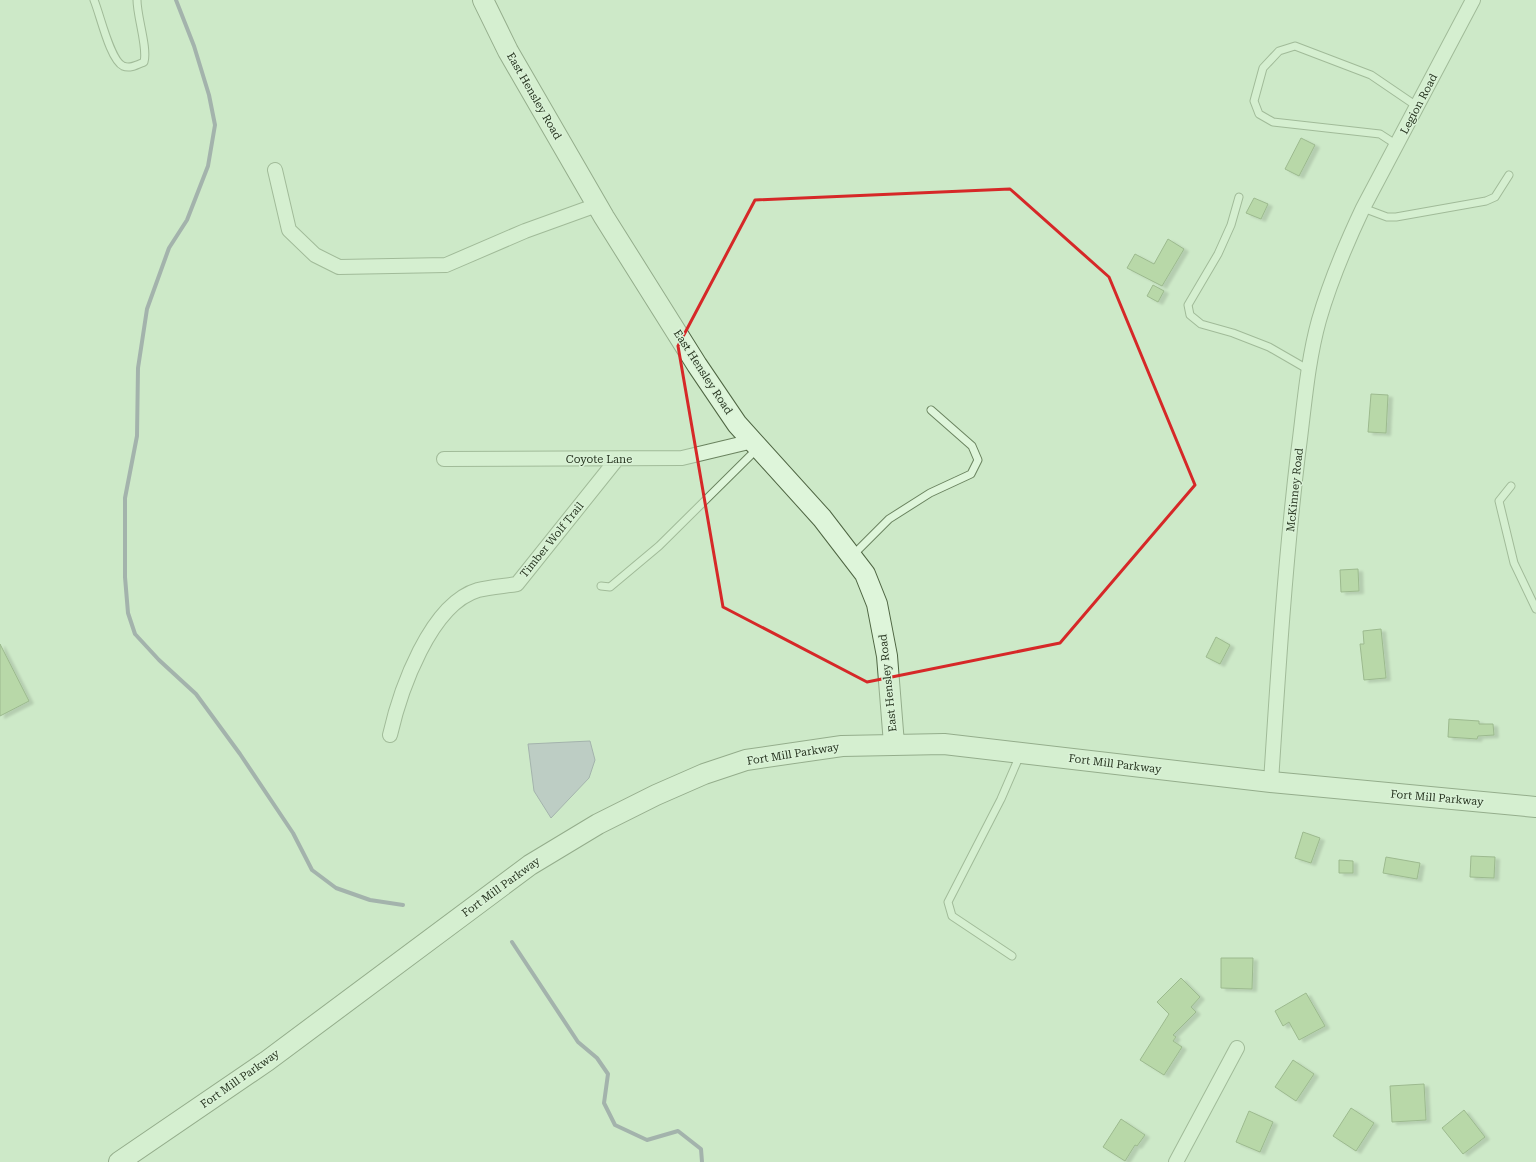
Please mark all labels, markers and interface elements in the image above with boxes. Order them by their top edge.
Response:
street label: East Hensley Road [504,50,564,142]
street label: Legion Road [1398,72,1440,136]
street label: East Hensley Road [671,327,735,417]
street label: McKinney Road [1284,447,1306,533]
street label: Coyote Lane [566,453,632,466]
street label: Timber Wolf Trail [517,499,587,580]
street label: East Hensley Road [876,633,900,733]
street label: Fort Mill Parkway [746,740,841,768]
street label: Fort Mill Parkway [1068,752,1163,776]
street label: Fort Mill Parkway [1390,787,1485,809]
street label: Fort Mill Parkway [459,854,543,920]
street label: Fort Mill Parkway [198,1047,282,1111]

